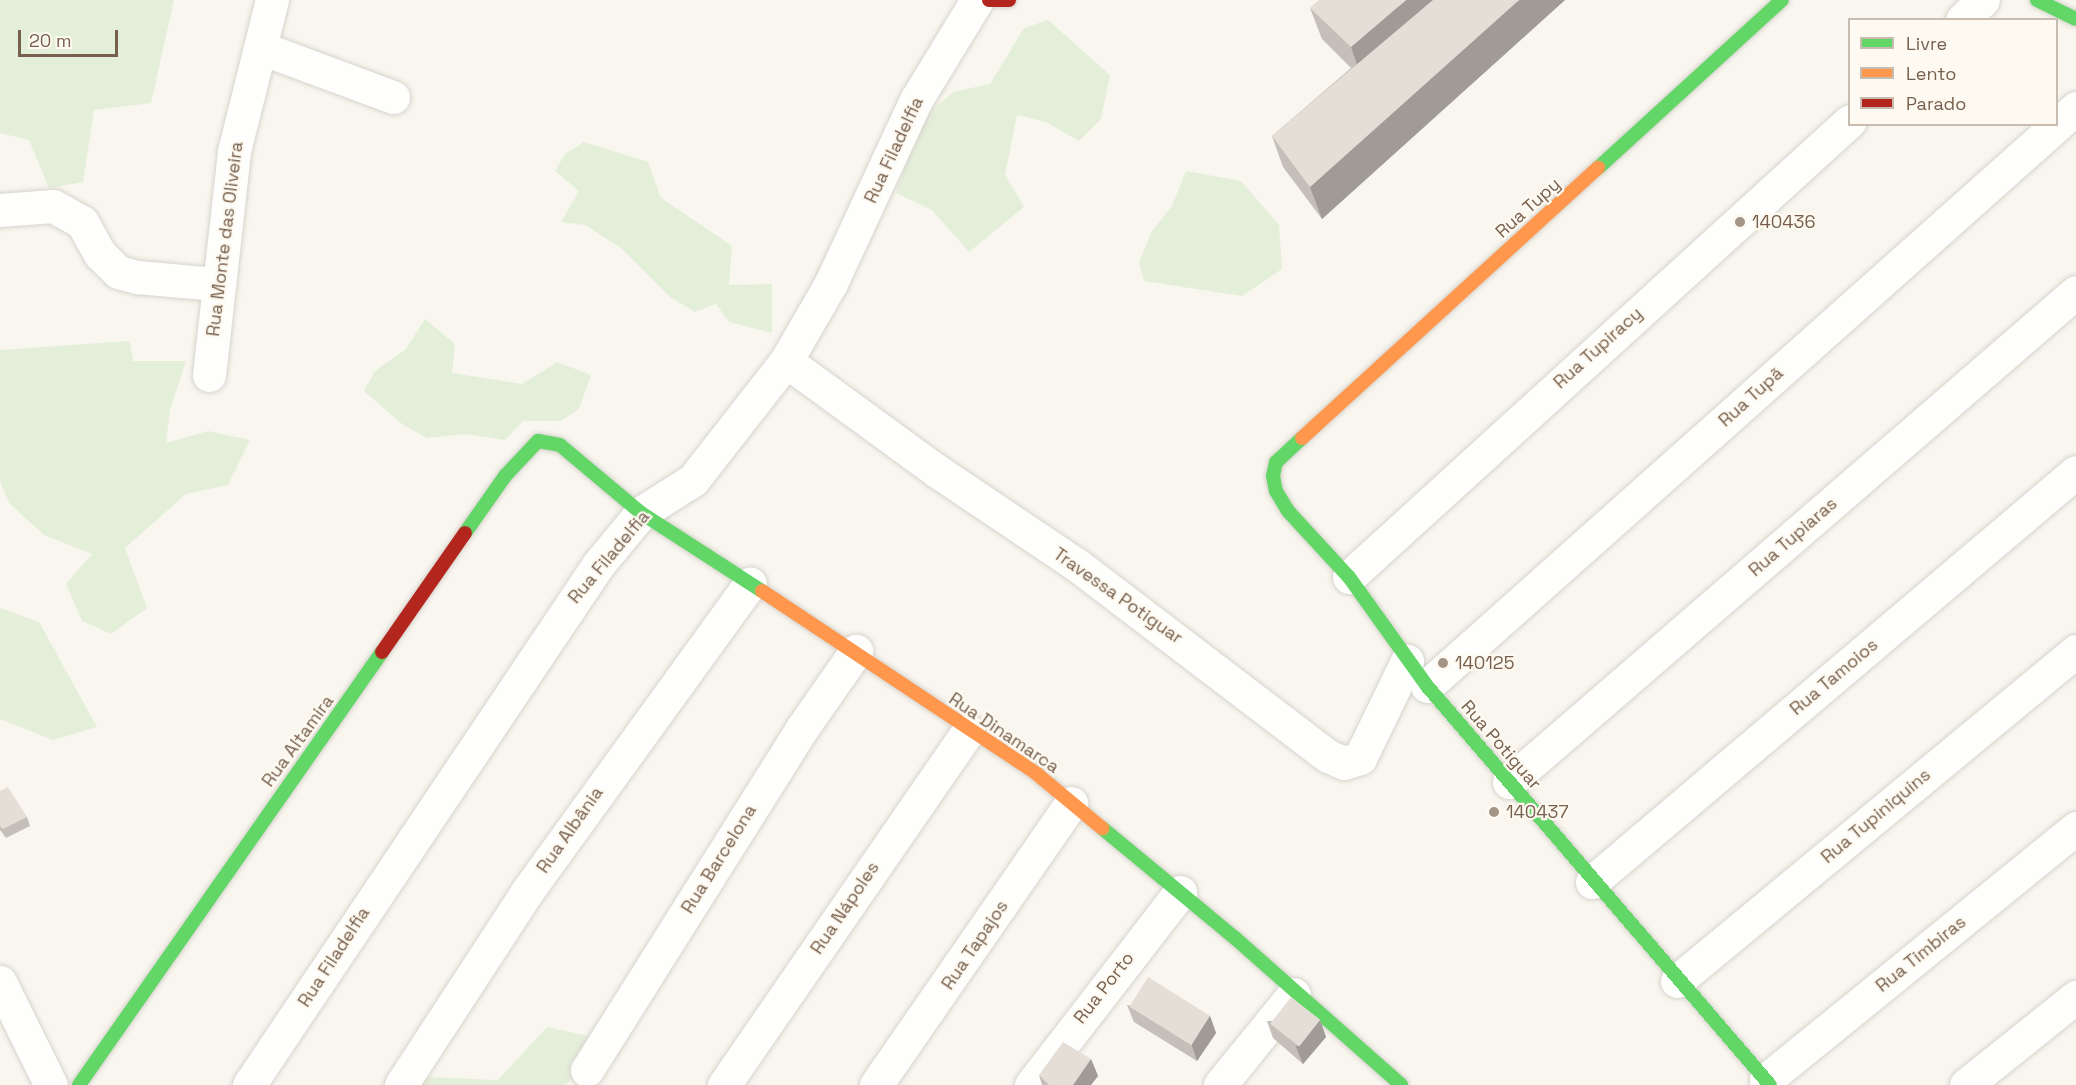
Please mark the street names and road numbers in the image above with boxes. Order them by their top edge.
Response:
street label: Rua Filadelfia [860,93,928,207]
street label: Rua Monte das Oliveira [202,140,248,338]
street label: Rua Tupy [1491,173,1565,243]
street label: Rua Tupiracy [1549,303,1647,393]
street label: Rua Tupã [1714,362,1788,432]
street label: Rua Tupiaras [1744,493,1842,581]
street label: Rua Filadelfia [564,506,654,608]
street label: Travessa Potiguar [1049,543,1187,649]
street label: Rua Tamoios [1786,634,1882,720]
street label: Rua Dinamarca [945,688,1063,778]
street label: Rua Altamira [257,691,339,791]
street label: Rua Potiguar [1456,696,1546,794]
street label: Rua Tupiniquins [1817,764,1935,868]
street label: Rua Albânia [532,783,608,877]
street label: Rua Barcelona [677,801,761,917]
street label: Rua Nápoles [806,858,884,958]
street label: Rua Tapajos [937,896,1013,994]
street label: Rua Filadelfia [294,903,374,1011]
street label: Rua Timbiras [1871,911,1971,997]
street label: Rua Porto [1069,948,1139,1028]

